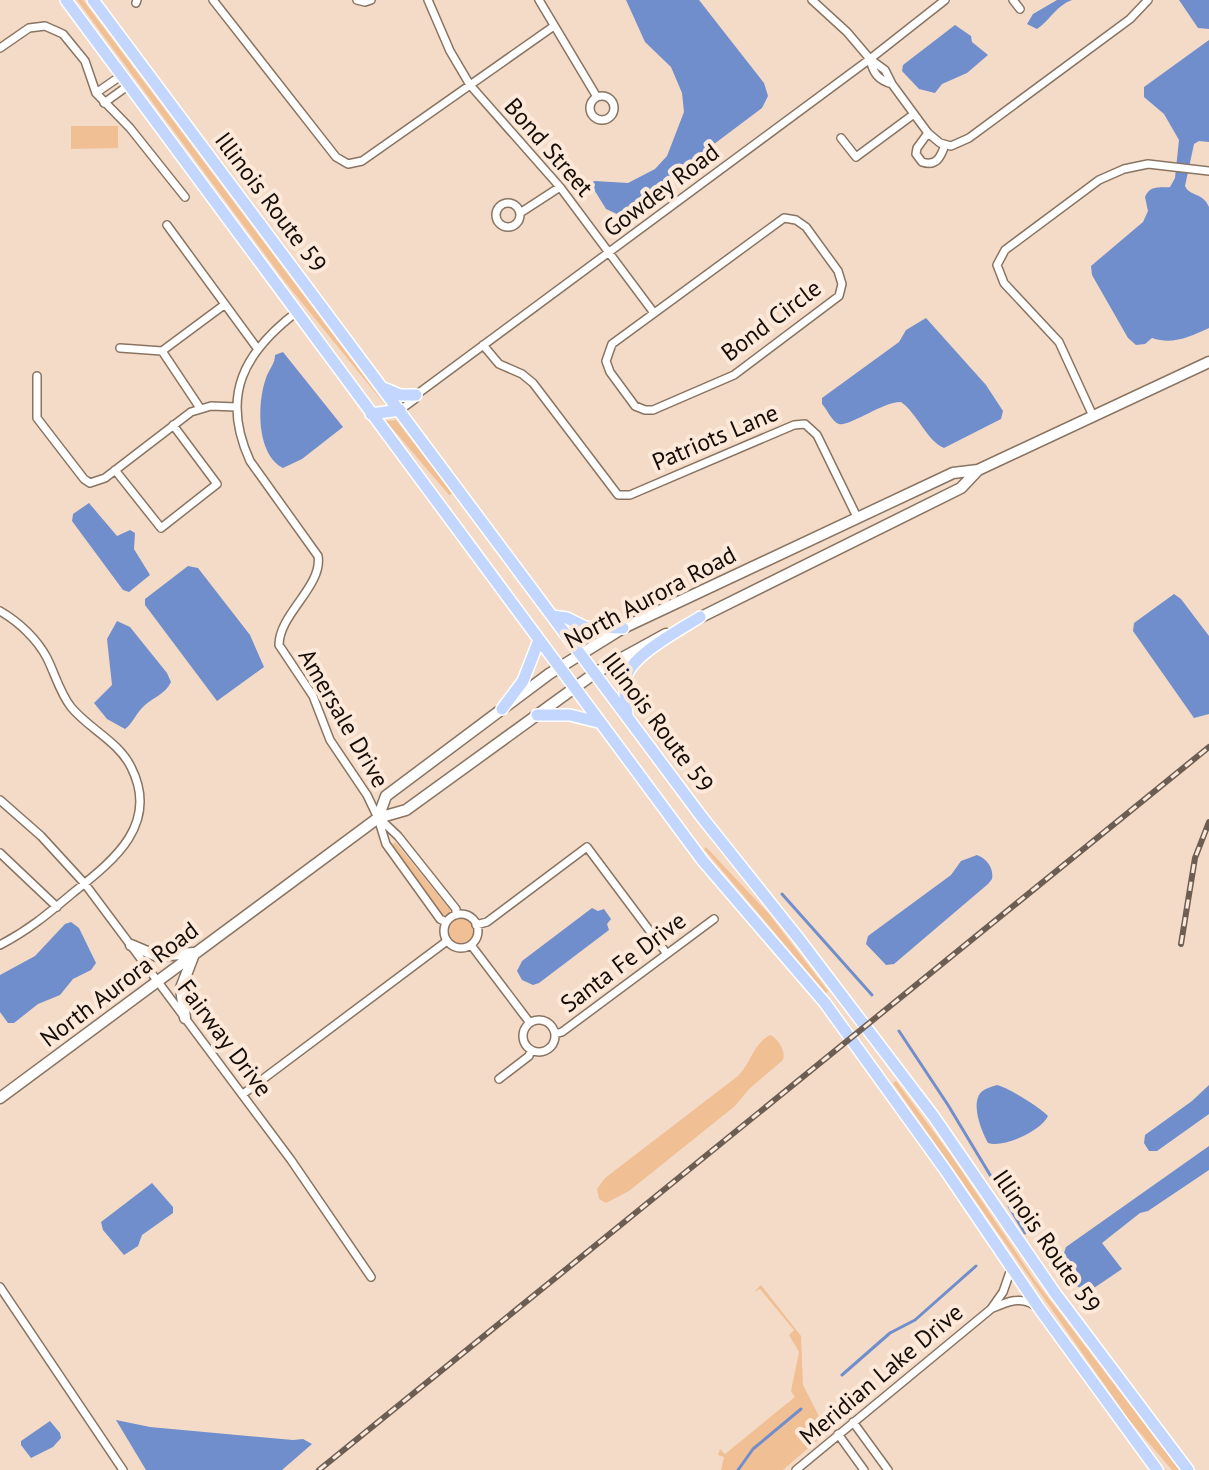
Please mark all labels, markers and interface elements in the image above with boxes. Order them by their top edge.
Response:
street label: Bond Street [498,91,600,203]
street label: Illinois Route 59 [208,126,334,278]
street label: Gowdey Road [597,136,725,244]
street label: Bond Circle [715,272,827,368]
street label: Patriots Lane [647,397,783,477]
street label: North Aurora Road [559,539,741,655]
street label: Amersale Drive [292,643,396,793]
street label: Illinois Route 59 [595,646,721,798]
street label: Santa Fe Drive [554,905,692,1019]
street label: North Aurora Road [34,914,204,1054]
street label: Fairway Drive [171,973,279,1103]
street label: Illinois Route 59 [986,1163,1108,1319]
street label: Meridian Lake Drive [793,1297,969,1451]

